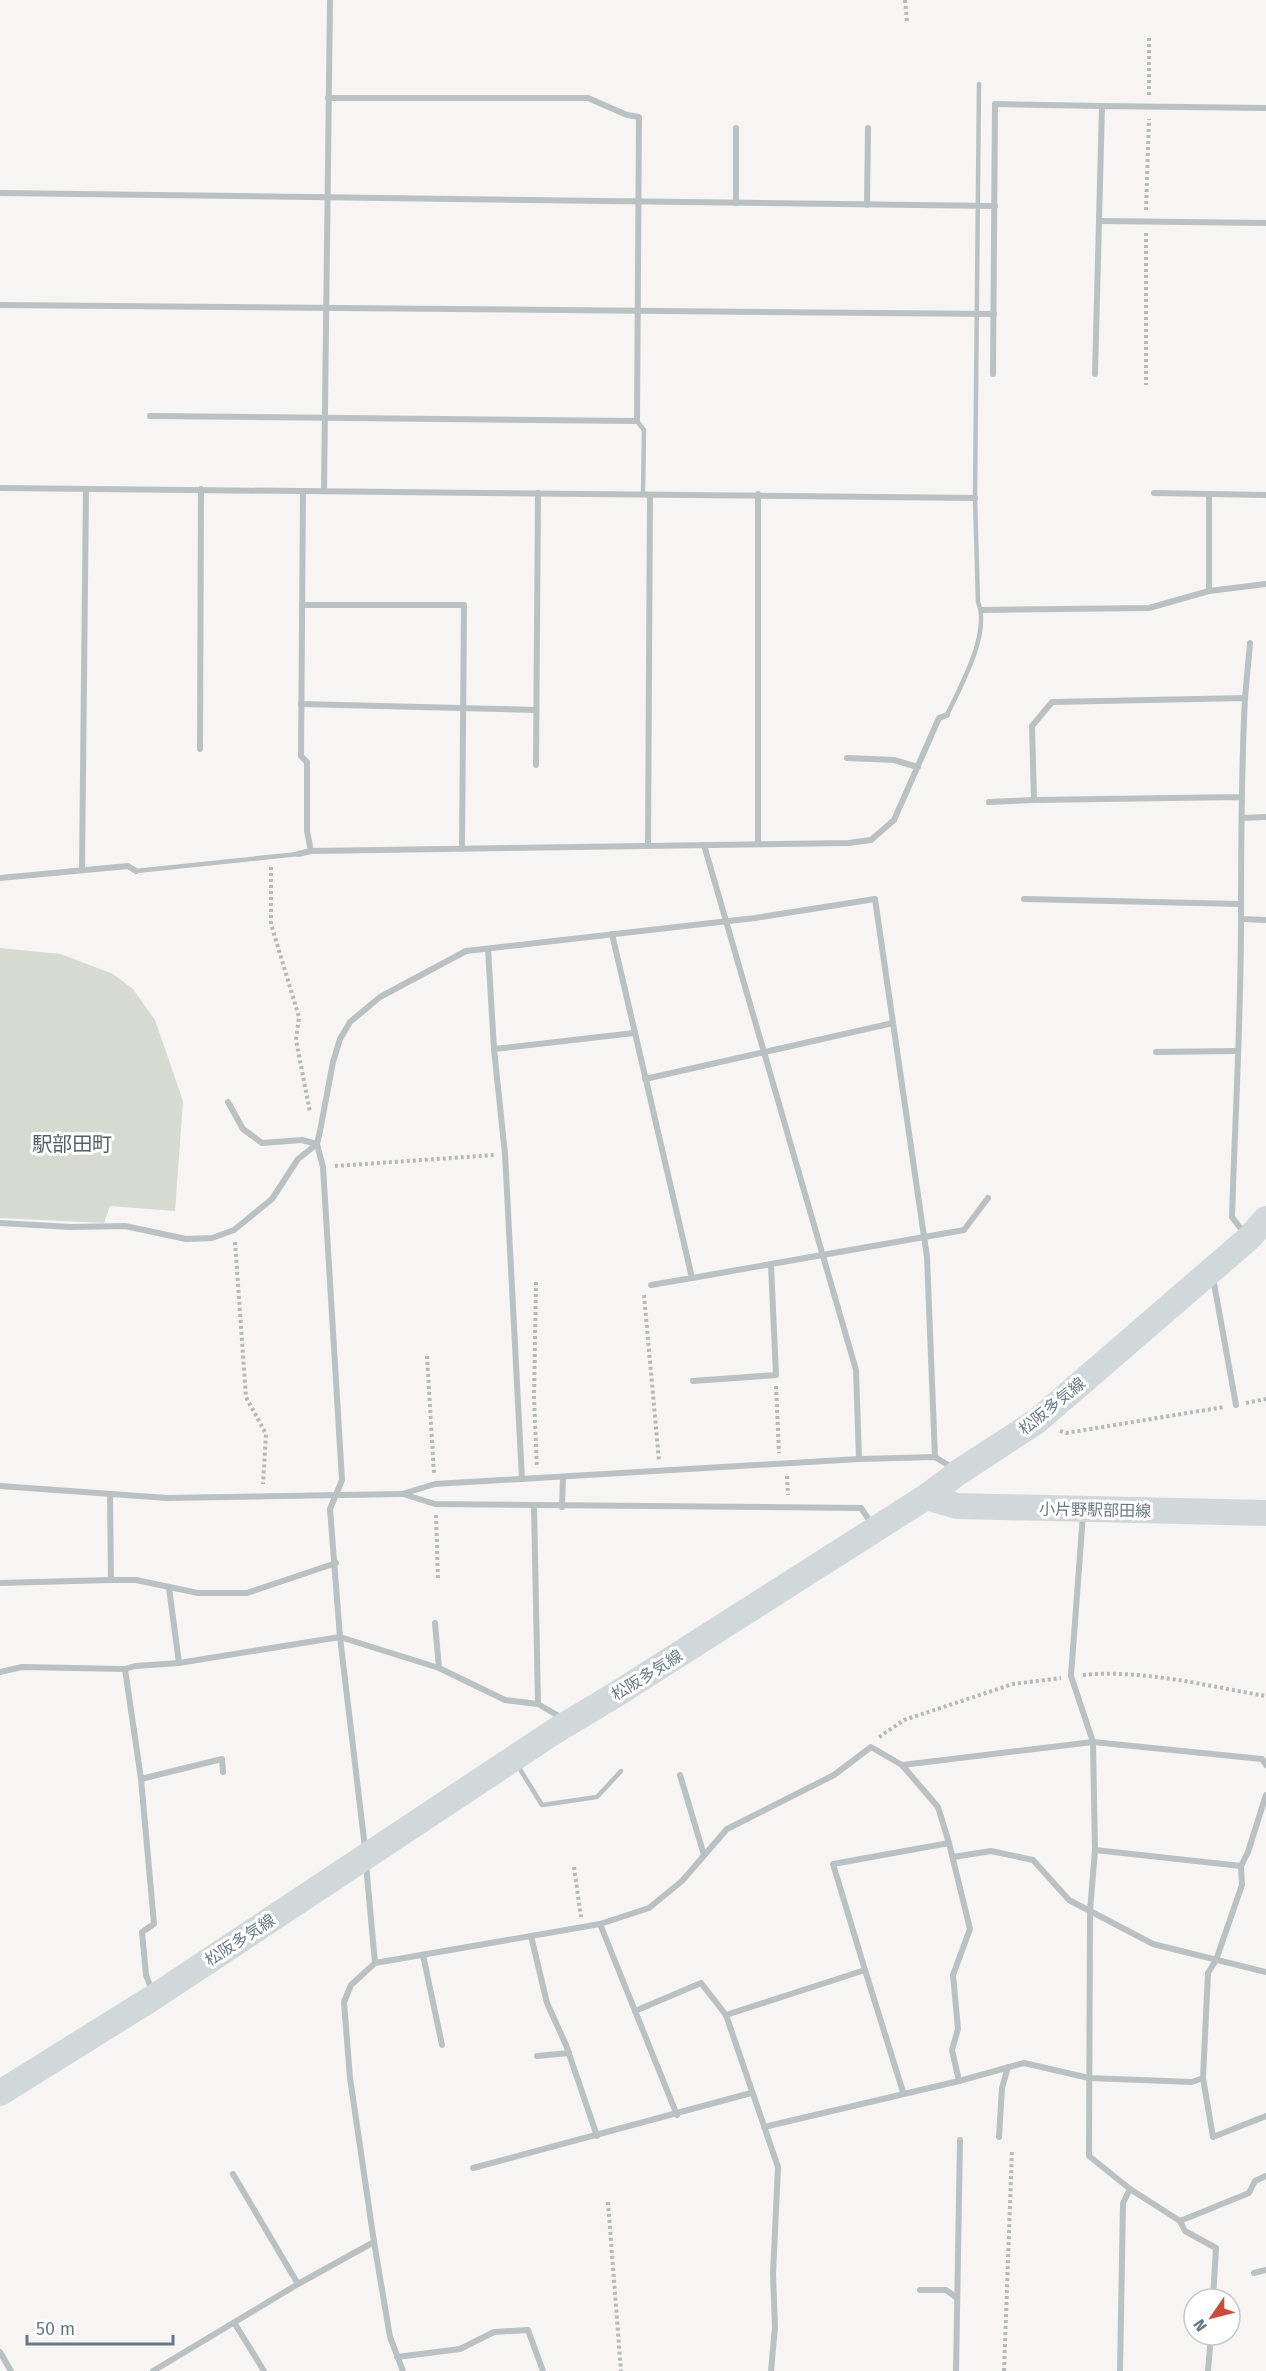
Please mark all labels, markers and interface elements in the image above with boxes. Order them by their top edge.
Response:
district label: 駅部田町 [32,1132,112,1156]
street label: 松阪多気線 [1015,1373,1089,1439]
street label: 小片野駅部田線 [1039,1500,1151,1520]
street label: 松阪多気線 [608,1646,686,1704]
street label: 松阪多気線 [201,1910,279,1970]
north arrow [1182,2287,1242,2347]
scale bar [27,2308,172,2346]
text: N [1189,2316,1211,2335]
text: 50 m [36,2318,75,2340]

